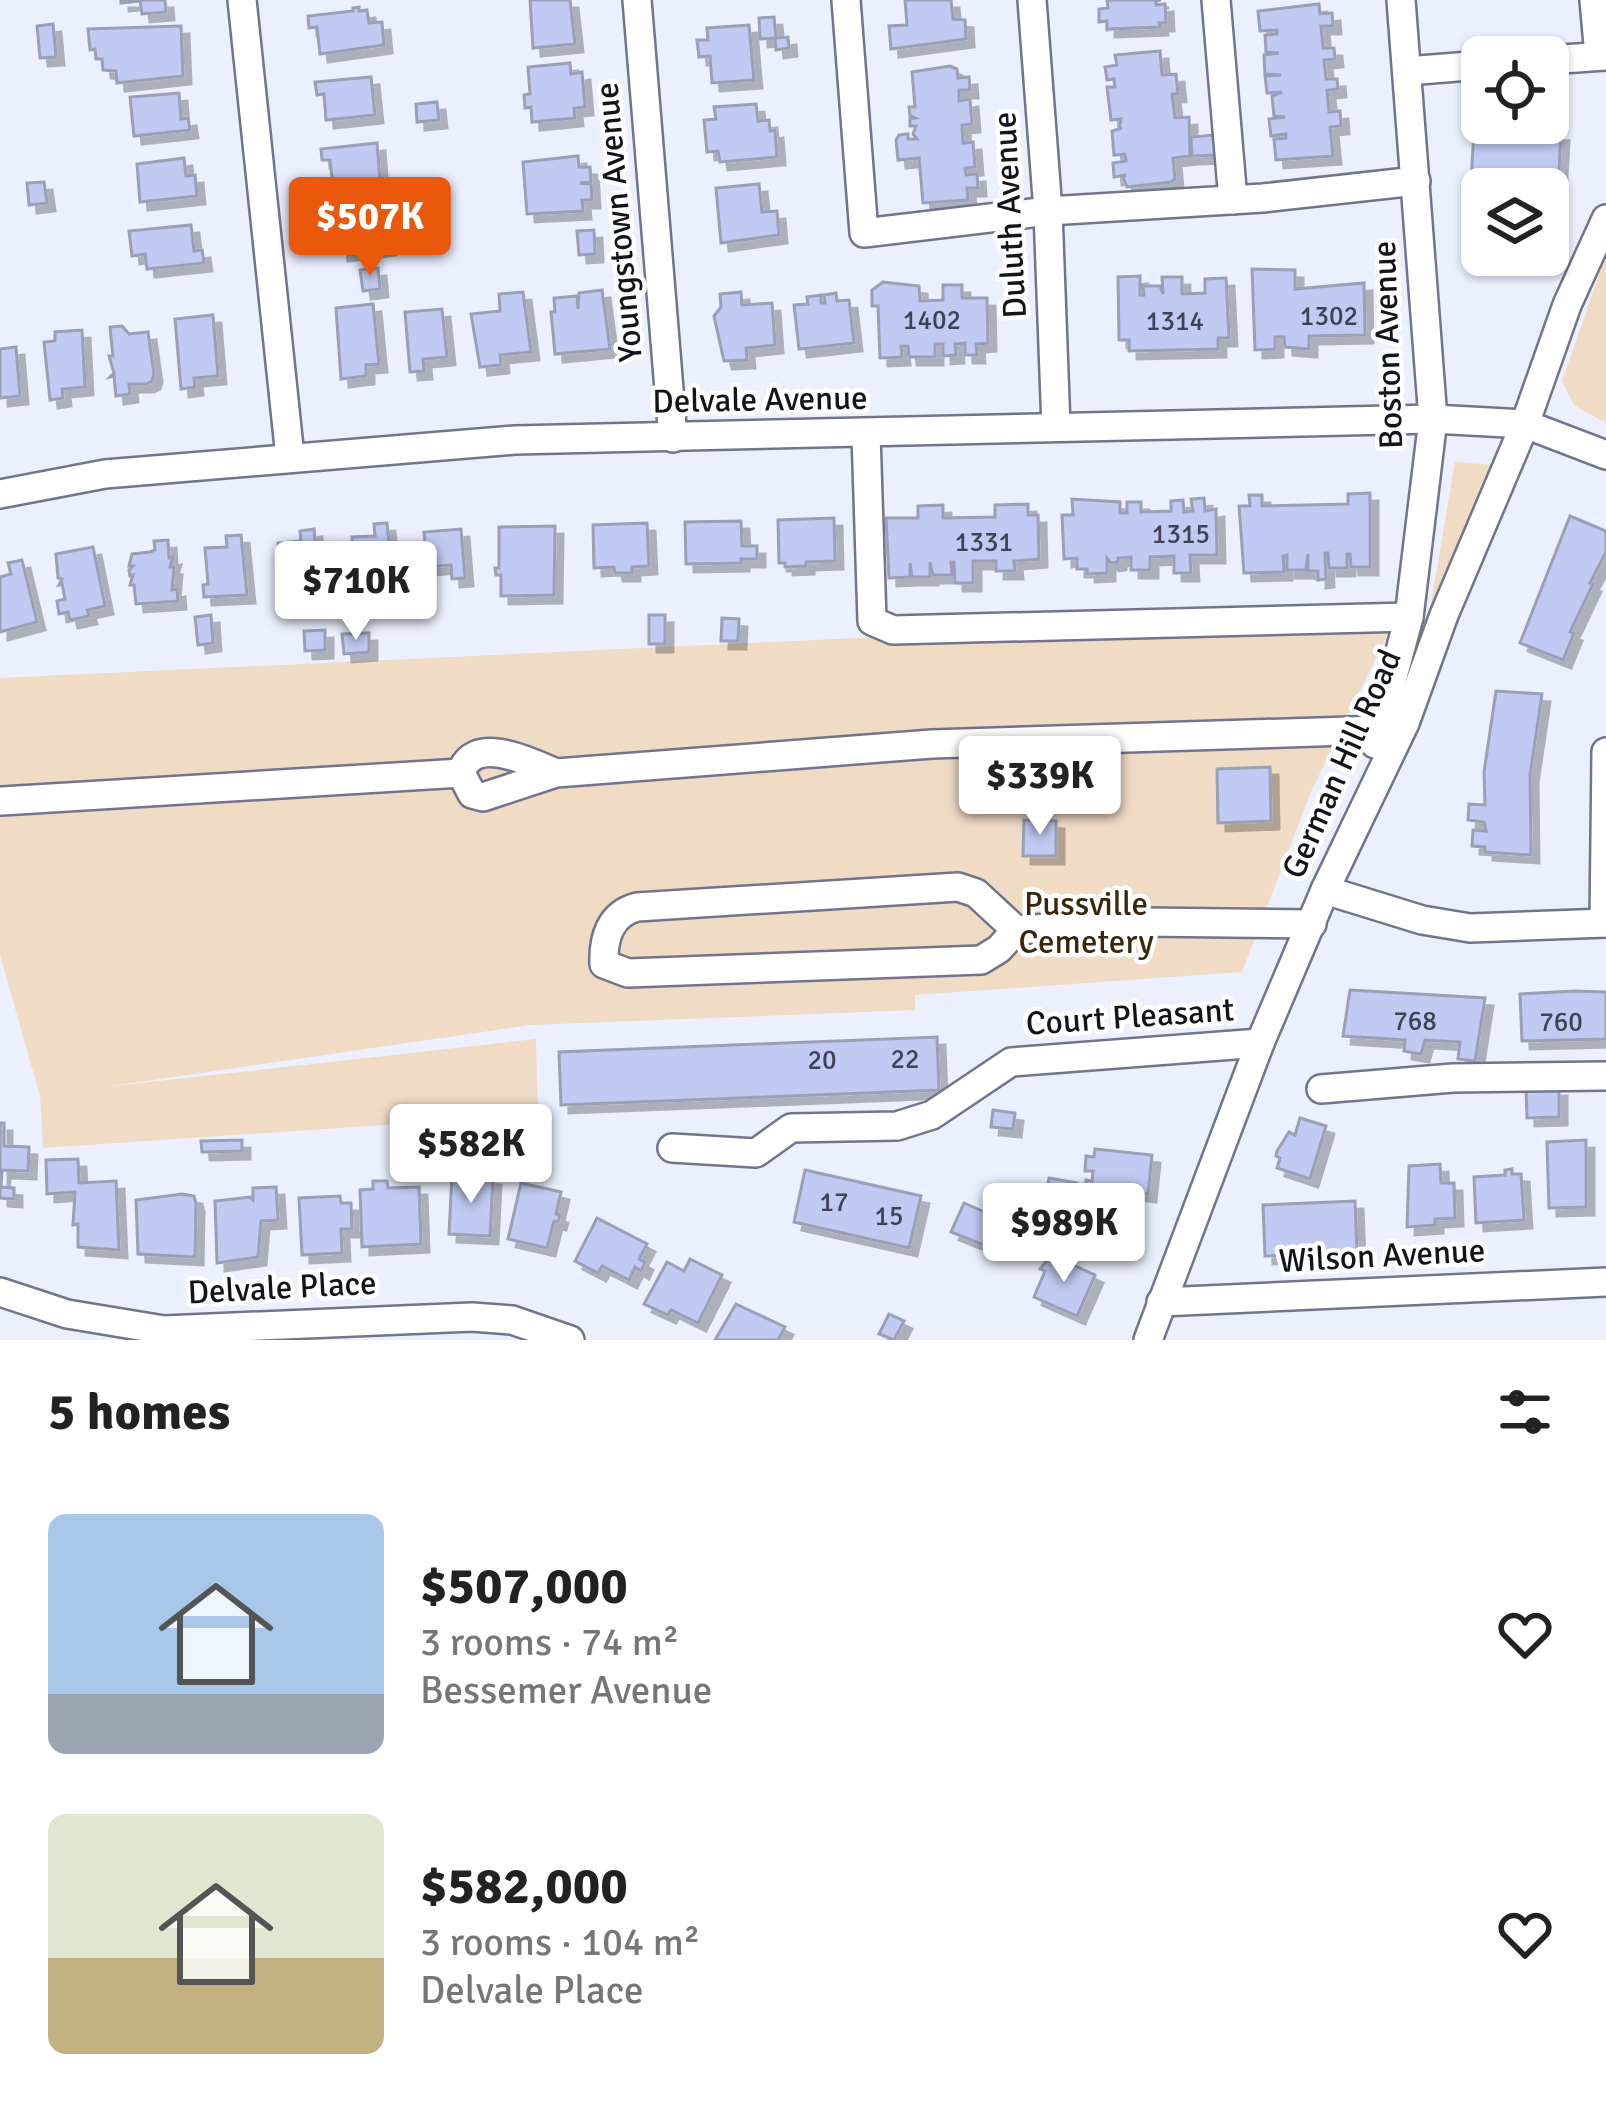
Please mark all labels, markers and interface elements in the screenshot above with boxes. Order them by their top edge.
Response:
map controls [1461,36,1569,276]
button: locate [1461,36,1569,144]
street label: Youngstown Avenue [586,81,652,363]
street label: Duluth Avenue [984,111,1036,319]
button: layers [1461,168,1569,276]
pin: $507K [286,177,454,279]
text: $507K [316,192,424,240]
street label: Boston Avenue [1364,240,1412,450]
house number: 1302 [1300,300,1358,333]
house number: 1402 [903,304,961,337]
house number: 1314 [1146,305,1204,338]
street label: Delvale Avenue [652,378,868,422]
house number: 1315 [1152,518,1210,551]
house number: 1331 [955,526,1013,559]
pin: $710K [272,541,440,643]
text: $710K [302,556,410,604]
street label: German Hill Road [1273,643,1411,885]
pin: $339K [956,736,1124,838]
text: $339K [986,751,1094,799]
park label: Pussville Cemetery [1018,884,1154,963]
street label: Court Pleasant [1025,989,1235,1045]
house number: 768 [1393,1005,1437,1038]
house number: 760 [1539,1006,1583,1039]
house number: 22 [890,1043,920,1076]
house number: 20 [807,1044,837,1077]
pin: $582K [387,1104,555,1206]
text: $582K [417,1119,525,1167]
pin: $989K [980,1183,1148,1285]
house number: 17 [819,1186,849,1219]
text: $989K [1010,1198,1118,1246]
house number: 15 [874,1200,904,1233]
street label: Wilson Avenue [1278,1230,1486,1282]
street label: Delvale Place [187,1263,377,1313]
icon: filters [1492,1379,1558,1445]
text: 5 homes [48,1381,230,1444]
text: $507,000 [420,1555,628,1618]
icon: home [144,1562,288,1706]
icon: heart [1492,1601,1558,1667]
text: 3 rooms · 74 m² [420,1618,679,1666]
text: Bessemer Avenue [420,1666,712,1714]
text: $582,000 [420,1855,628,1918]
icon: home [144,1862,288,2006]
icon: heart [1492,1901,1558,1967]
text: 3 rooms · 104 m² [420,1918,700,1966]
text: Delvale Place [420,1966,643,2014]

